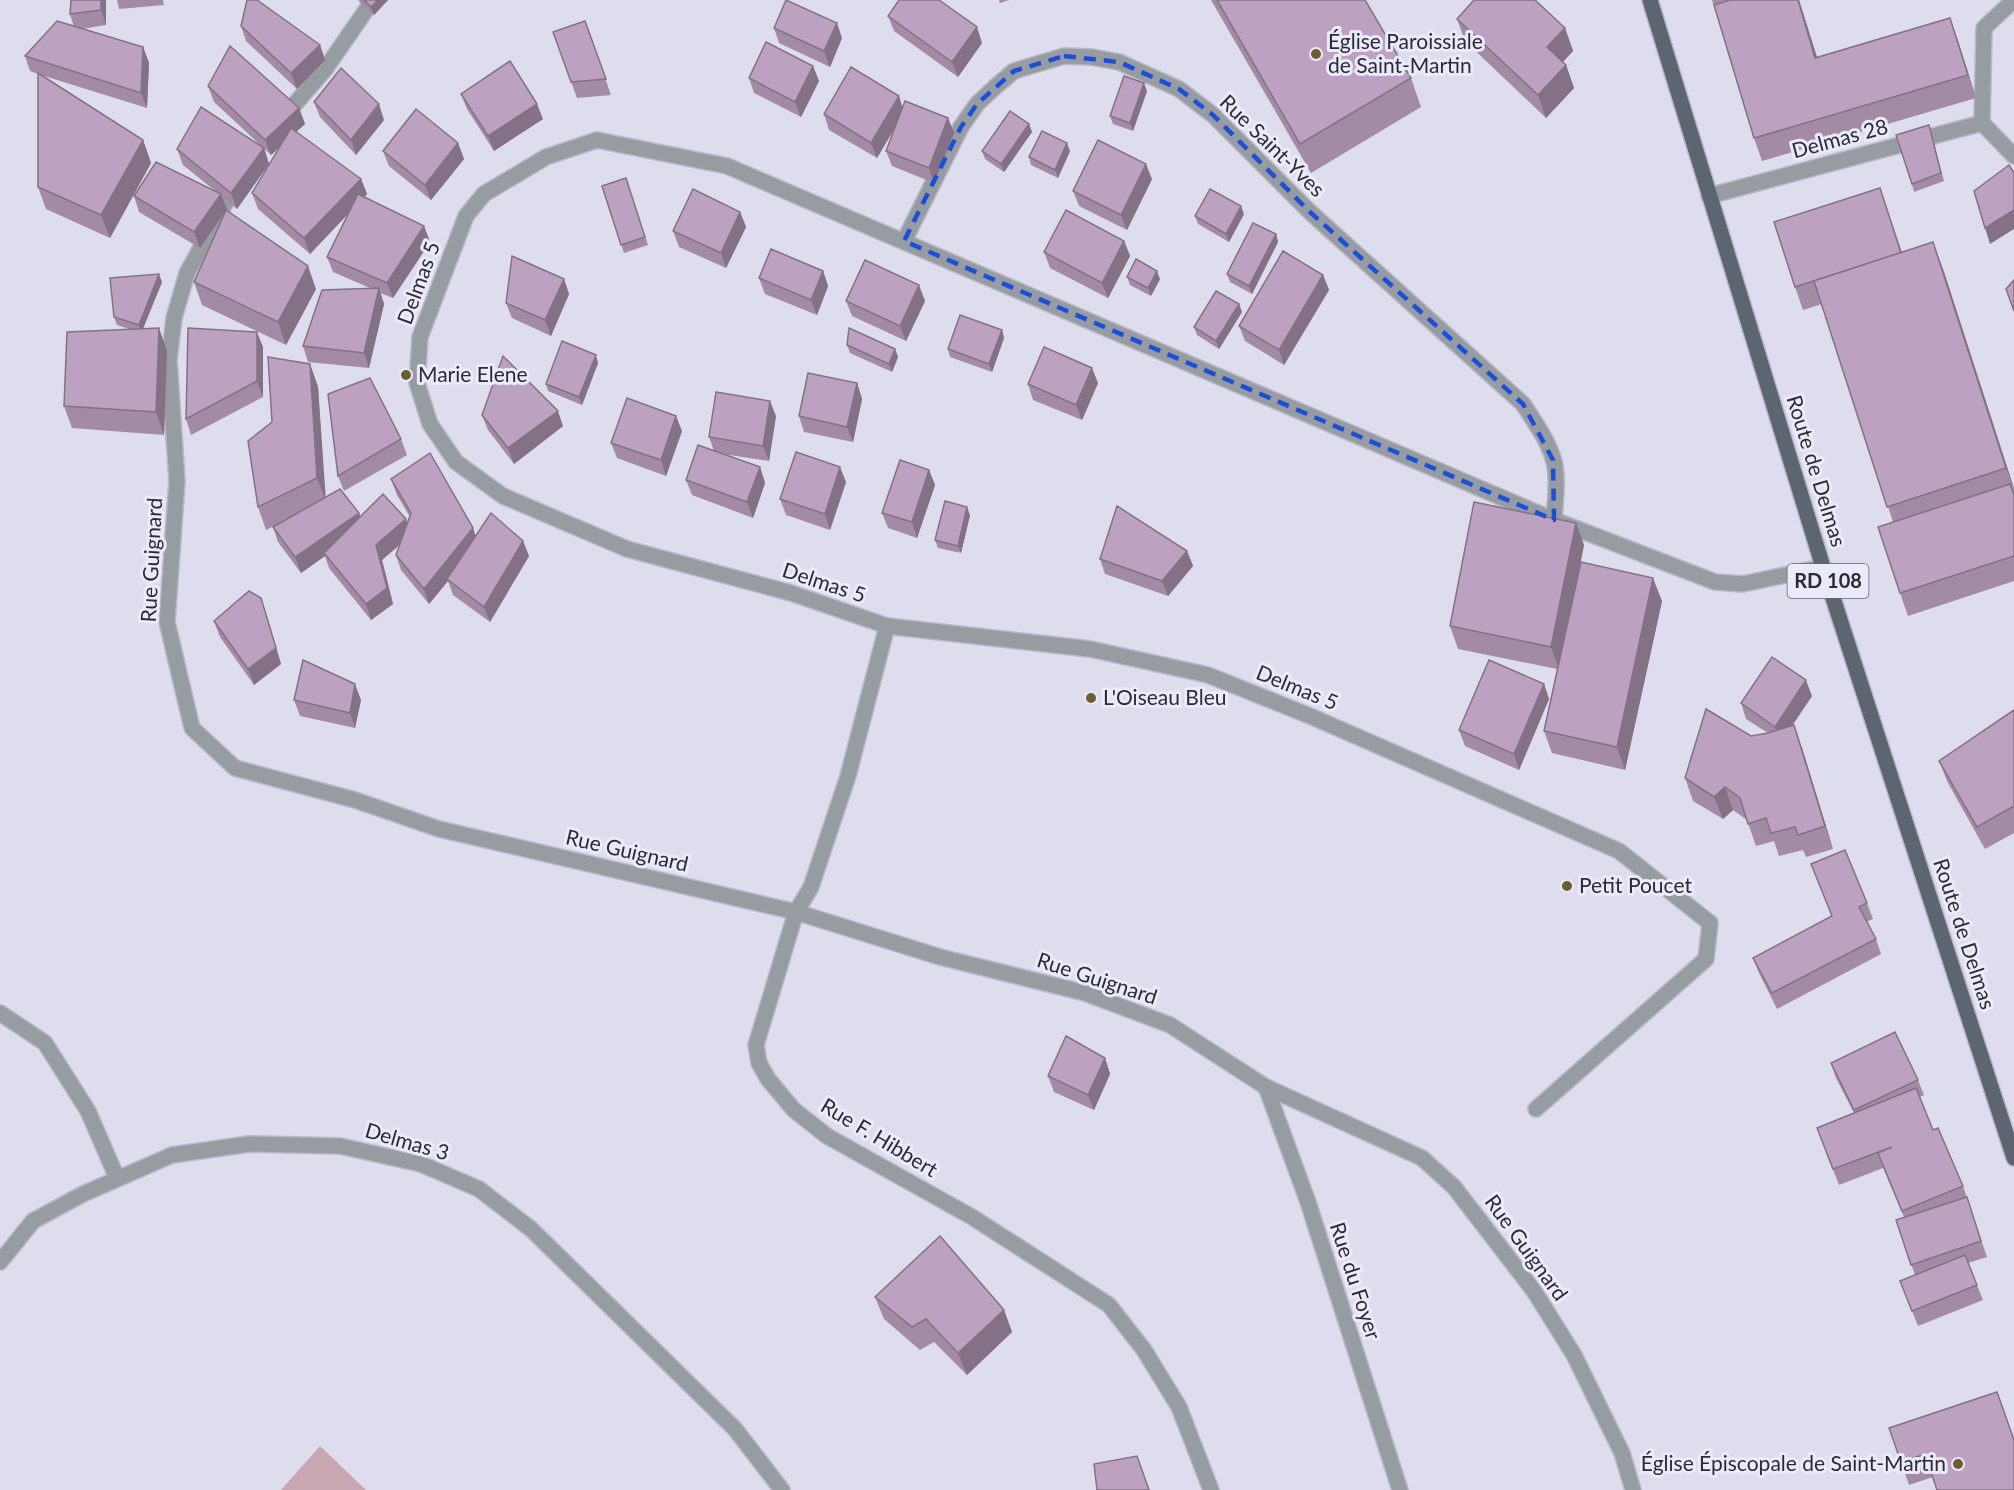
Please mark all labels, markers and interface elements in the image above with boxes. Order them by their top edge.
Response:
place label: Église Paroissiale de Saint-Martin [1328,28,1483,77]
marker: Église Paroissiale de Saint-Martin [1309,47,1323,61]
street label: Rue Saint-Yves [1216,89,1331,201]
street label: Delmas 28 [1789,113,1890,162]
street label: Delmas 5 [391,238,444,327]
place label: Marie Elene [418,361,528,386]
marker: Marie Elene [399,368,413,382]
street label: Route de Delmas [1783,392,1852,549]
street label: Rue Guignard [135,497,166,623]
street label: Delmas 5 [780,556,869,607]
road number: RD 108 [1788,564,1868,598]
street label: Delmas 5 [1253,659,1342,714]
place label: L'Oiseau Bleu [1103,684,1226,709]
marker: L'Oiseau Bleu [1084,691,1098,705]
street label: Rue Guignard [564,823,691,876]
street label: Route de Delmas [1929,855,2002,1012]
place label: Petit Poucet [1579,872,1692,897]
marker: Petit Poucet [1560,879,1574,893]
street label: Rue Guignard [1034,946,1161,1009]
street label: Rue F. Hibbert [817,1092,943,1182]
street label: Delmas 3 [363,1117,452,1164]
street label: Rue Guignard [1480,1189,1574,1305]
street label: Rue du Foyer [1326,1219,1387,1343]
place label: Église Épiscopale de Saint-Martin [1641,1450,1946,1475]
marker: Église Épiscopale de Saint-Martin [1951,1457,1965,1471]

